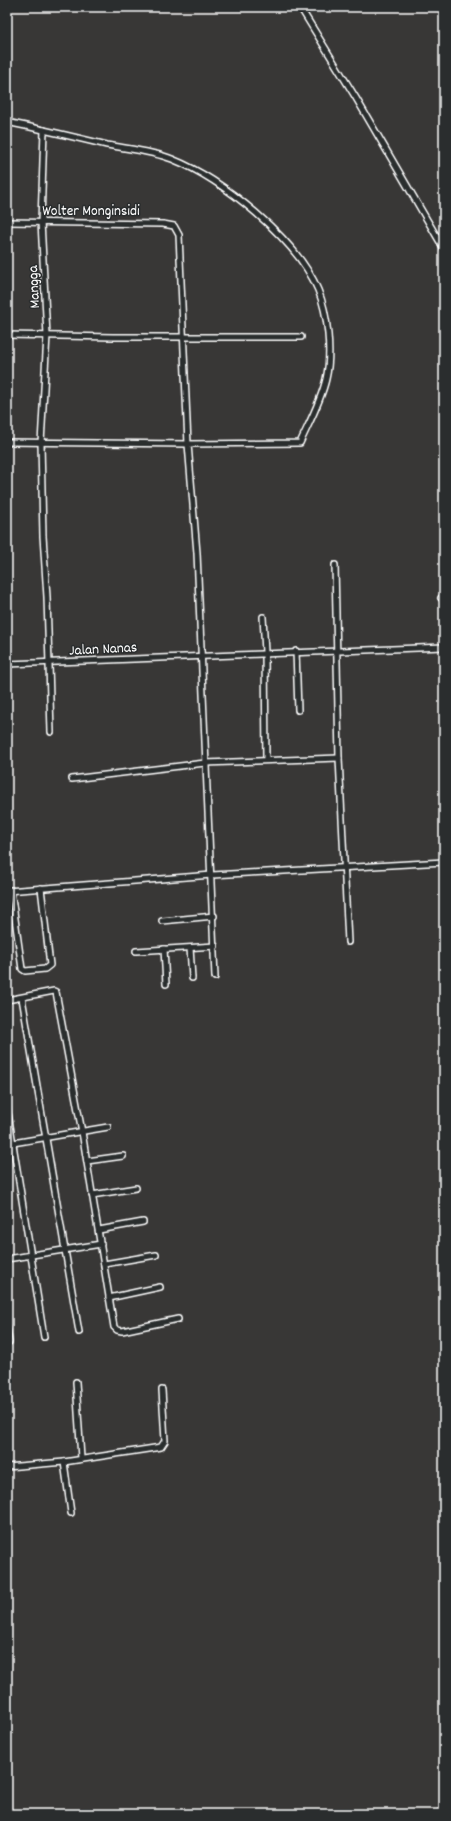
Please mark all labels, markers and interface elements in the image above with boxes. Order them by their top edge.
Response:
street label: Wolter Monginsidi [42,201,140,223]
street label: Mangga [23,264,47,309]
street label: Jalan Nanas [68,637,138,663]

